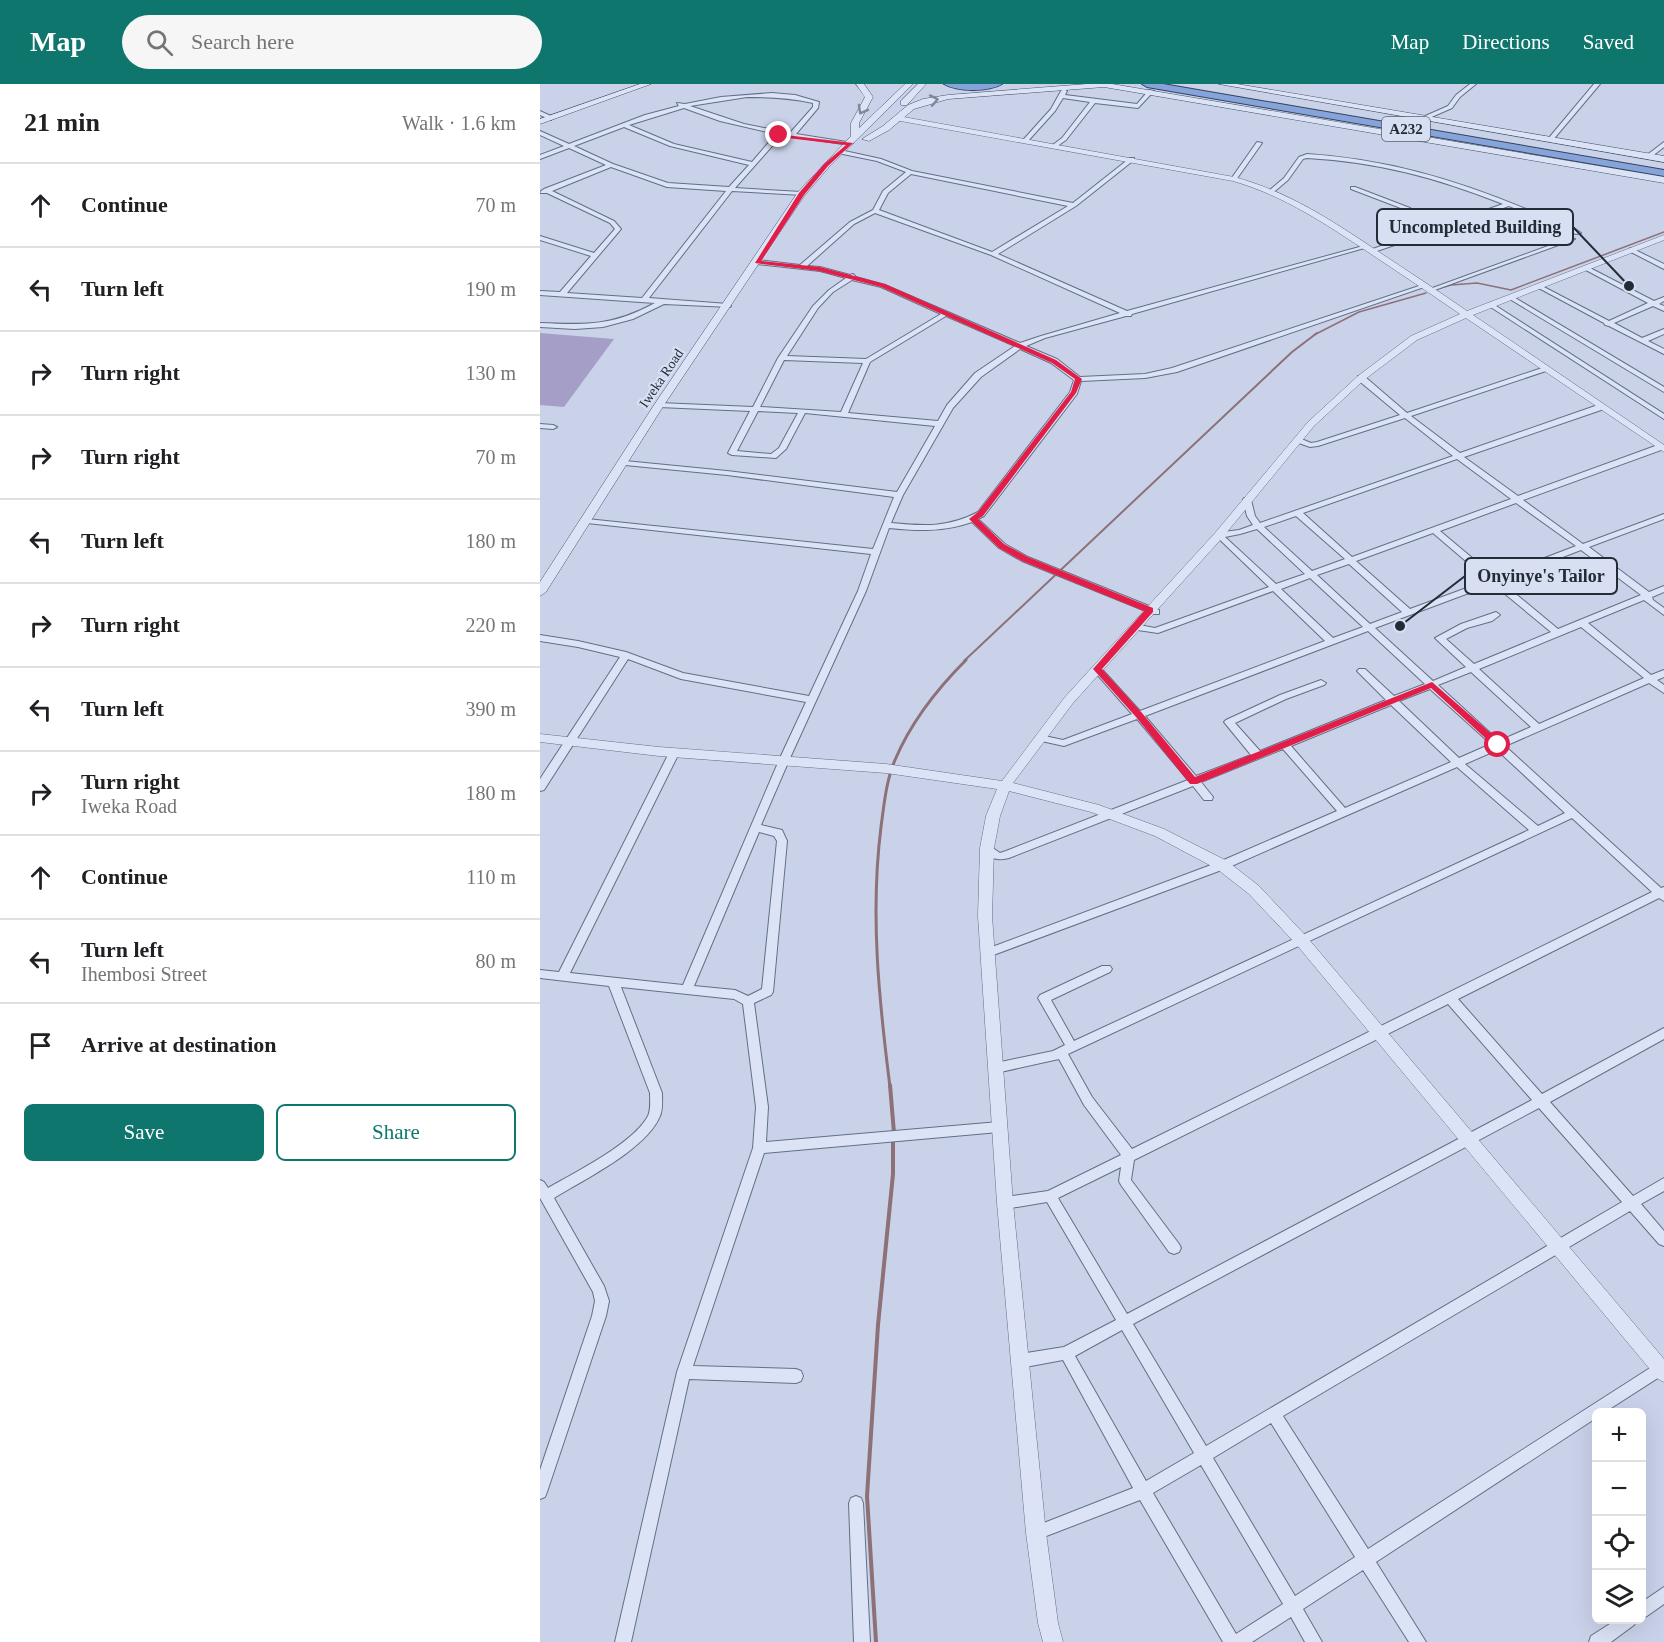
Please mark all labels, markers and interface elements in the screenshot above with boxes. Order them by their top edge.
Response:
search box [122,15,542,69]
text: Map [30,26,86,57]
icon: search [143,26,176,59]
text: Search here [191,29,294,54]
text: Map [1391,30,1429,54]
text: Directions [1462,30,1550,54]
text: Saved [1583,30,1634,54]
one-way arrow [928,94,938,107]
one-way arrow [858,104,869,114]
text: 21 min [24,108,100,137]
text: Walk · 1.6 km [402,112,516,134]
road number: A232 [1382,117,1430,141]
route end [765,121,791,147]
icon: ahead [24,189,57,222]
text: Continue [81,192,168,217]
text: 70 m [475,194,516,216]
callout: Uncompleted Building [1377,209,1573,245]
text: Uncompleted Building [1389,217,1561,237]
icon: left [24,273,57,306]
text: Turn left [81,276,164,301]
text: 190 m [465,278,516,300]
street label: Iweka Road [636,346,686,410]
icon: right [24,357,57,390]
text: Turn right [81,360,180,385]
text: 130 m [465,362,516,384]
icon: right [24,441,57,474]
text: Turn right [81,444,180,469]
text: 70 m [475,446,516,468]
icon: left [24,525,57,558]
text: Turn left [81,528,164,553]
text: 180 m [465,530,516,552]
callout: Onyinye's Tailor [1465,558,1617,594]
text: Onyinye's Tailor [1477,566,1605,586]
icon: right [24,609,57,642]
text: Turn right [81,612,180,637]
text: 220 m [465,614,516,636]
icon: left [24,693,57,726]
text: Turn left [81,696,164,721]
text: 390 m [465,698,516,720]
route start [1484,731,1510,757]
text: Turn right [81,769,180,794]
icon: right [24,777,57,810]
text: 180 m [465,782,516,804]
text: Iweka Road [81,795,177,817]
icon: ahead [24,861,57,894]
text: Continue [81,864,168,889]
text: 110 m [466,866,516,888]
text: Turn left [81,937,164,962]
icon: left [24,945,57,978]
text: 80 m [475,950,516,972]
text: Ihembosi Street [81,963,207,985]
icon: arrive [24,1029,57,1062]
text: Arrive at destination [81,1032,277,1057]
button: Save [24,1104,264,1161]
button: Share [276,1104,516,1161]
map controls [1592,1408,1646,1624]
button: + [1592,1408,1646,1462]
button: − [1592,1462,1646,1516]
button: locate [1592,1516,1646,1570]
button: layers [1592,1570,1646,1624]

